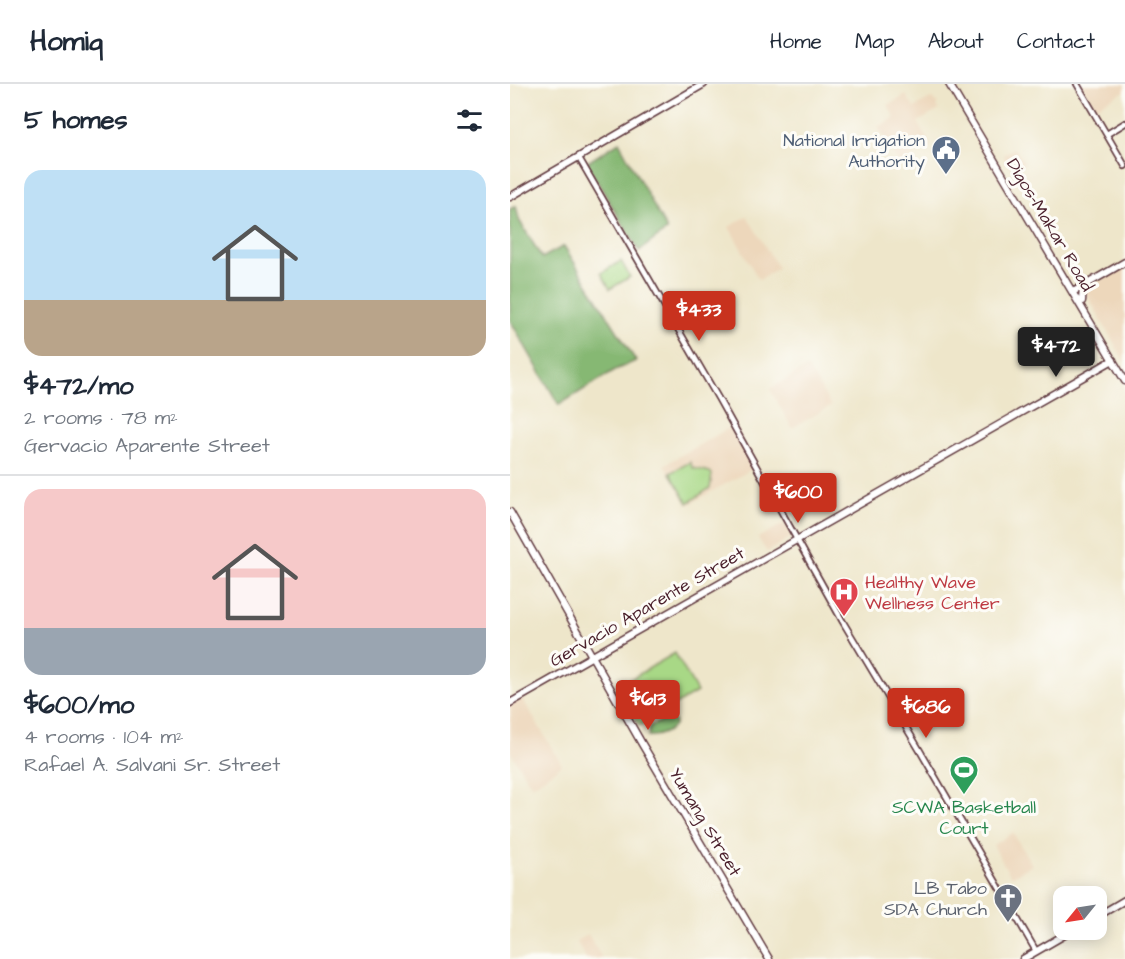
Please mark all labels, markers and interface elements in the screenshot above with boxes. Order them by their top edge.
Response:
text: Homiq [30,22,103,61]
text: Home [770,27,822,56]
text: Map [855,27,895,56]
text: About [928,27,984,56]
text: Contact [1017,27,1095,56]
text: 5 homes [24,102,128,138]
icon: filters [453,104,486,137]
place label: National Irrigation Authority [783,128,925,175]
public building icon: National Irrigation Authority [930,134,962,176]
street label: Digos-Makar Road [999,154,1100,297]
icon: home [201,209,309,317]
pin: $433 [663,291,735,342]
text: $433 [676,296,722,324]
pin: $472 [1020,327,1092,378]
text: $472 [1032,332,1080,360]
text: $472/mo [24,368,134,404]
text: 2 rooms · 78 m² [24,404,178,432]
text: Gervacio Aparente Street [24,432,270,460]
pin: $600 [762,473,834,524]
text: $600 [774,478,822,506]
icon: home [201,528,309,636]
street label: Gervacio Aparente Street [545,541,750,673]
place label: Healthy Wave Wellness Center [865,570,1000,616]
hospital icon: Healthy Wave Wellness Center [828,576,860,618]
pin: $613 [612,680,684,731]
text: $613 [630,685,666,713]
text: $600/mo [24,687,134,723]
pin: $686 [890,688,962,739]
text: $686 [901,693,951,721]
text: 4 rooms · 104 m² [24,723,183,751]
text: Rafael A. Salvani Sr. Street [24,751,280,779]
sports icon: SCWA Basketball Court [948,754,980,796]
street label: Yumang Street [662,763,748,882]
place label: SCWA Basketball Court [892,795,1036,841]
place label: LB Tabo SDA Church [884,876,987,922]
church icon: LB Tabo SDA Church [992,882,1024,924]
north arrow [1053,886,1107,940]
map controls [1053,886,1107,940]

